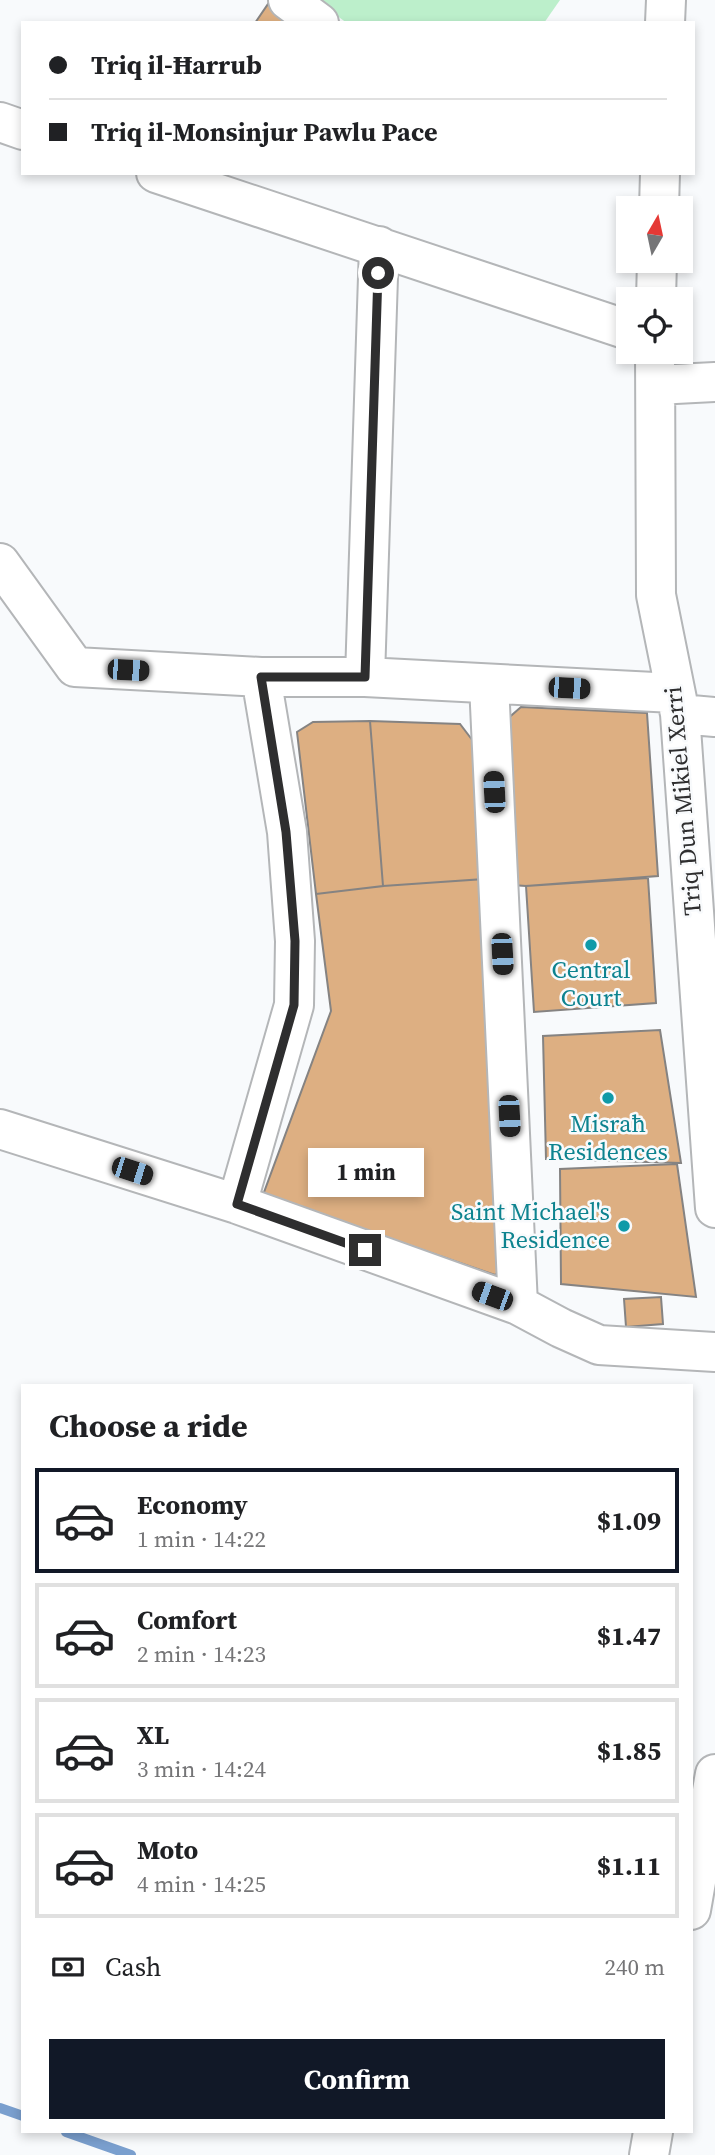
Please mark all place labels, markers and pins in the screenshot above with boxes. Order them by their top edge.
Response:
marker: Central Court [583,937,599,953]
place label: Central Court [552,953,630,1014]
marker: Misraħ Residences [600,1090,616,1106]
place label: Misraħ Residences [548,1107,668,1168]
place label: Saint Michael's Residence [451,1195,610,1256]
marker: Saint Michael's Residence [616,1218,632,1234]

